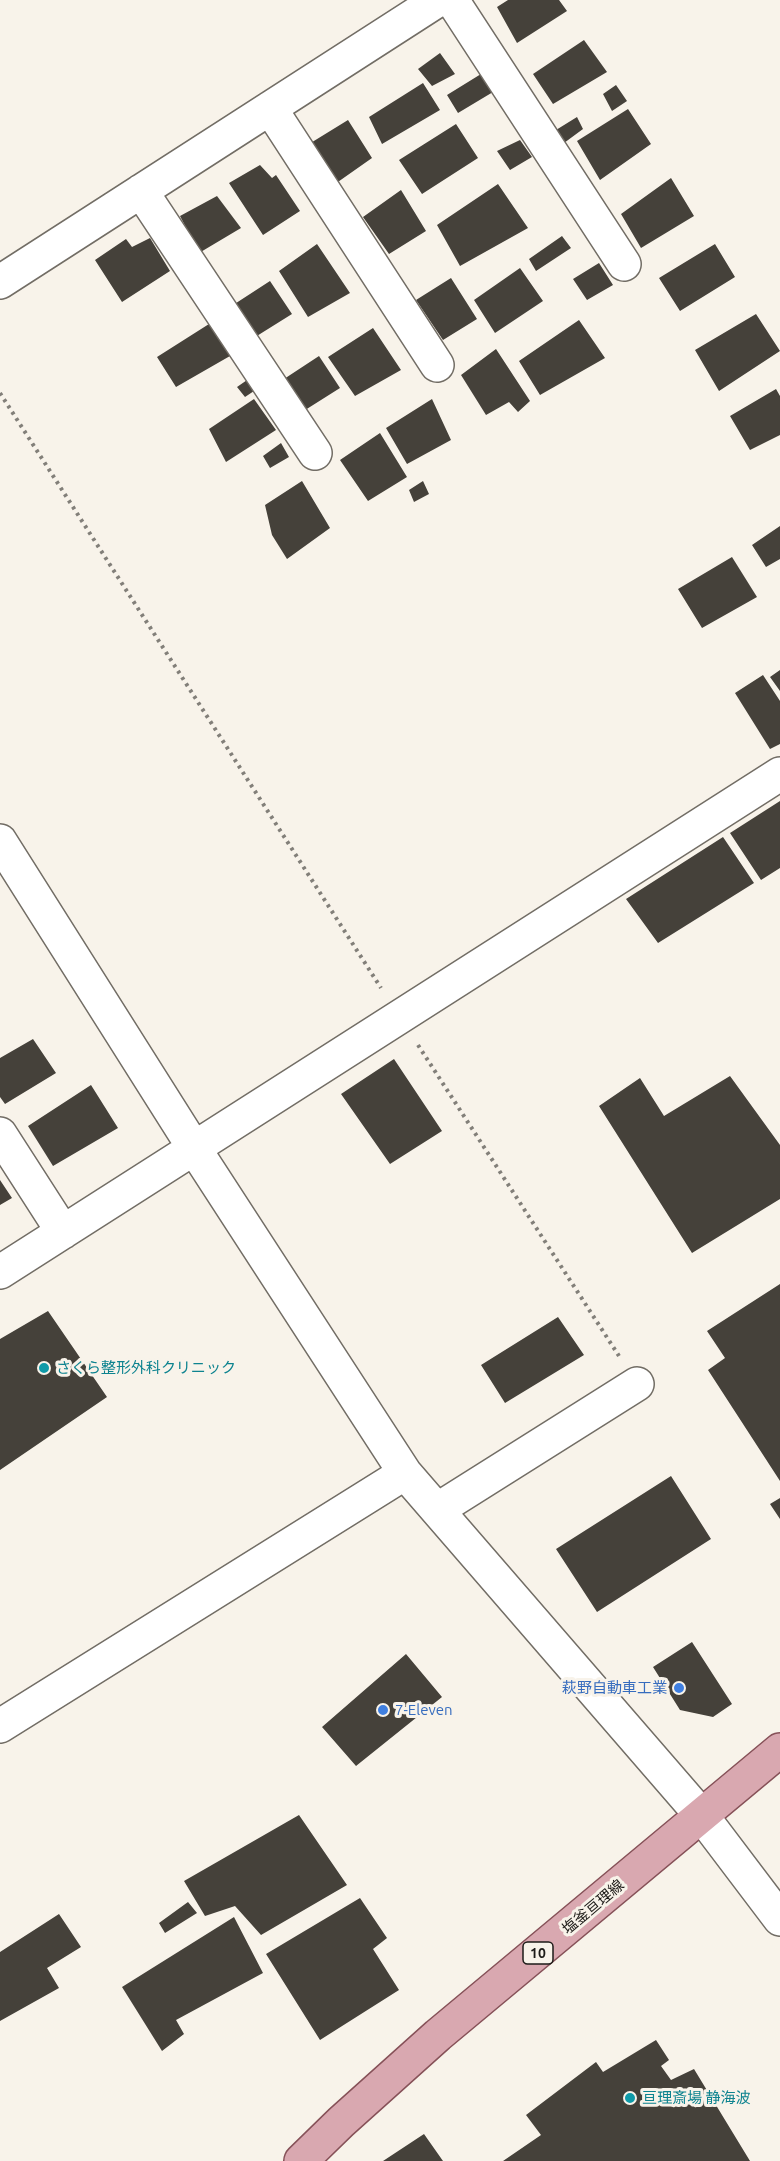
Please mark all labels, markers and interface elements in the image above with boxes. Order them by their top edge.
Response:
place label: さくら整形外科クリニック [56,1359,236,1377]
marker: さくら整形外科クリニック [37,1361,51,1375]
place label: 萩野自動車工業 [562,1679,667,1697]
marker: 萩野自動車工業 [672,1681,686,1695]
place label: 7-Eleven [395,1701,453,1719]
marker: 7-Eleven [376,1703,390,1717]
street label: 塩釜亘理線 [558,1876,628,1938]
road number: 10 [523,1942,553,1964]
place label: 亘理斎場 静海波 [642,2089,750,2107]
marker: 亘理斎場 静海波 [623,2091,637,2105]

